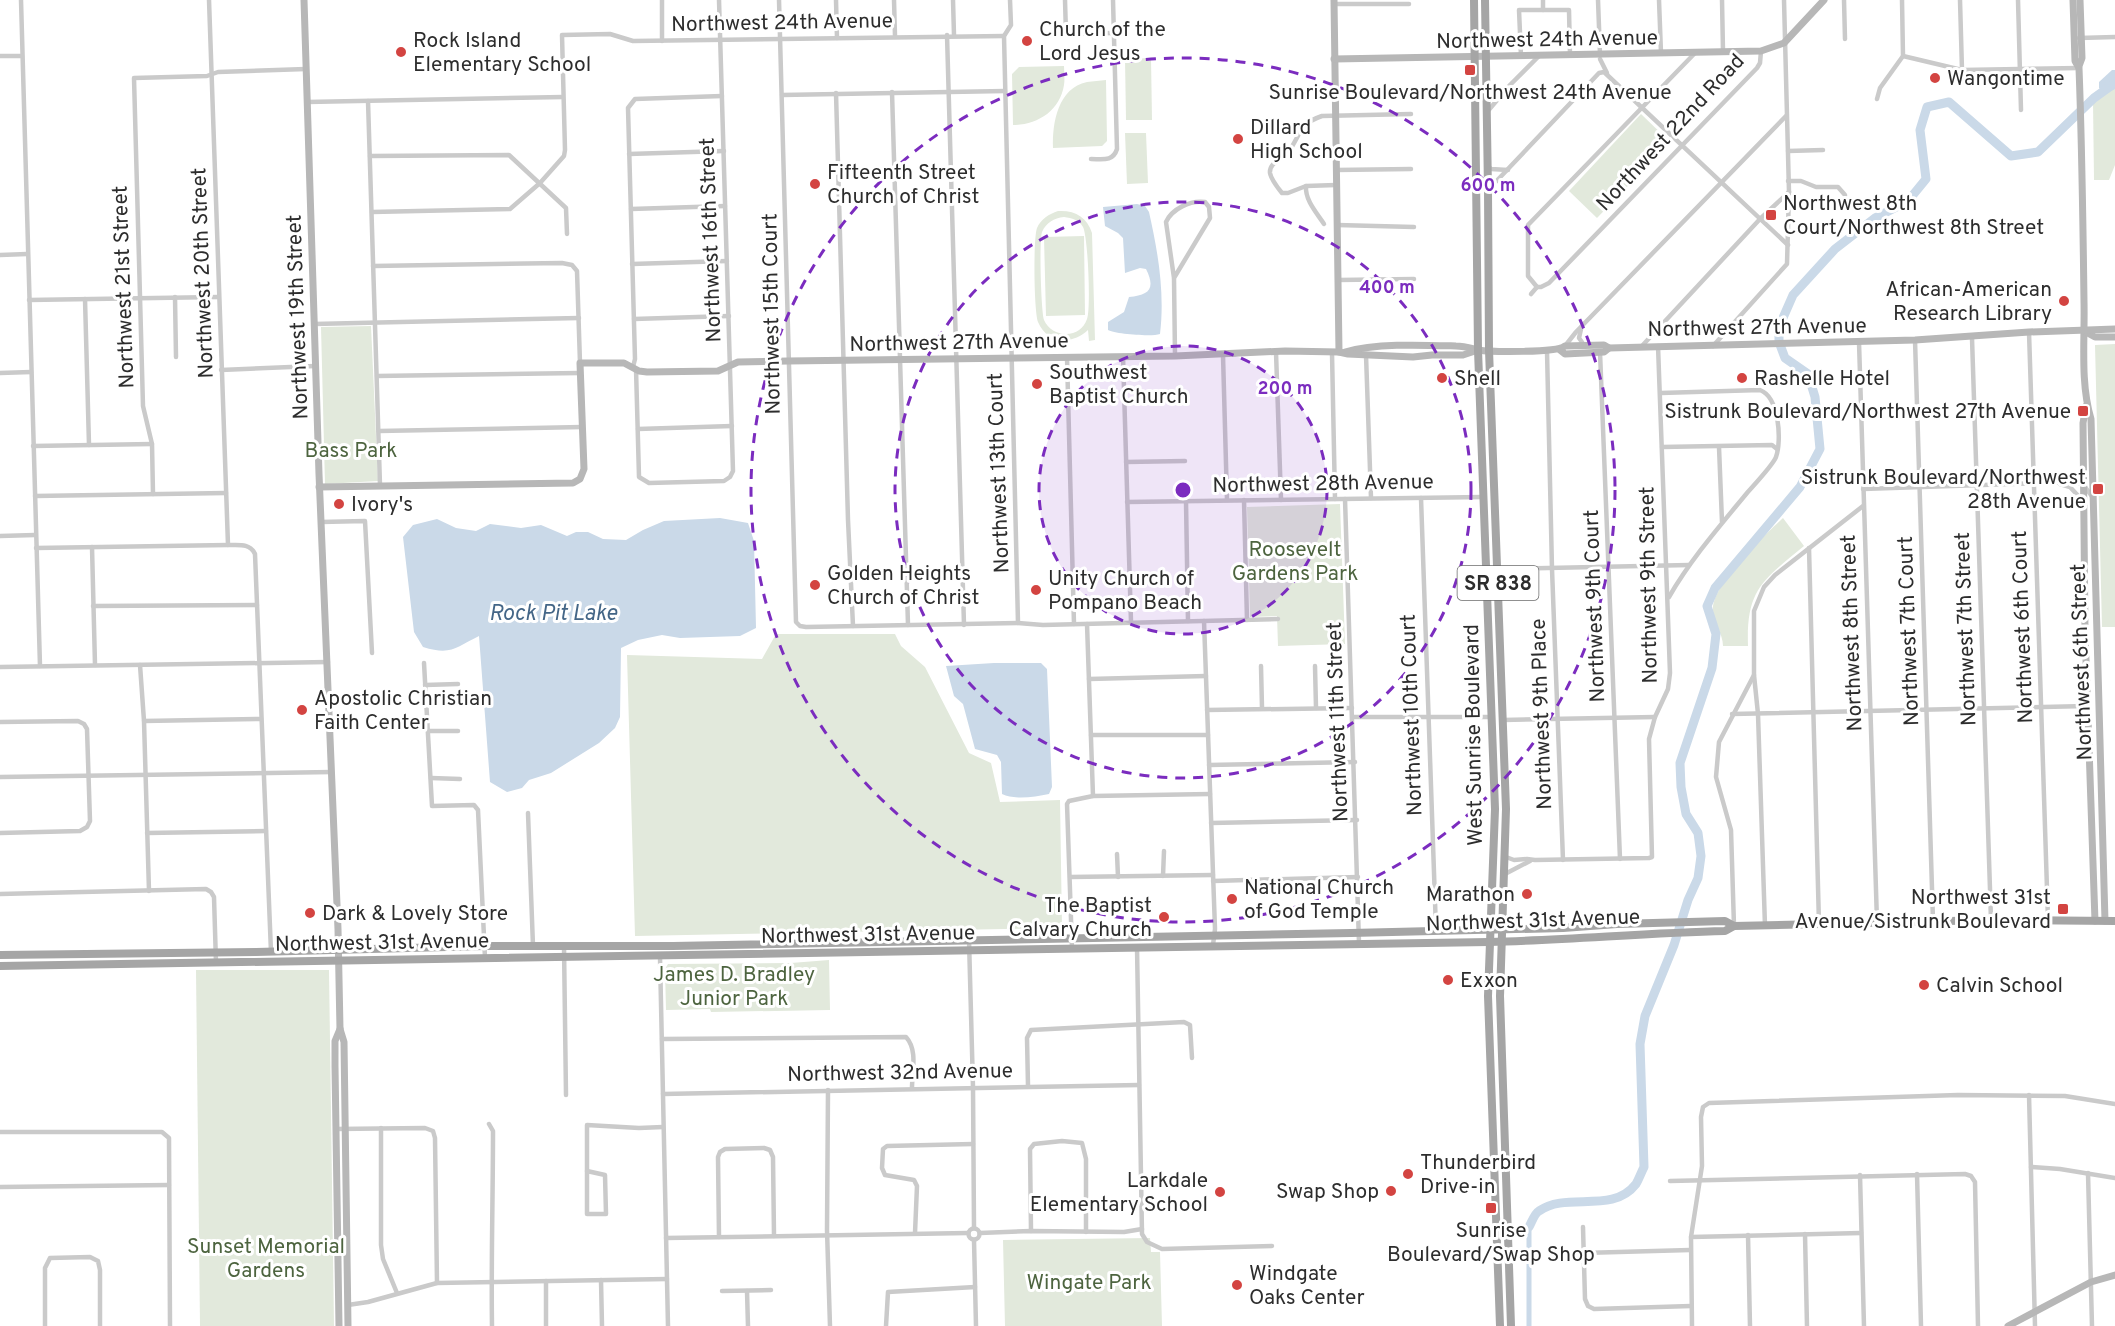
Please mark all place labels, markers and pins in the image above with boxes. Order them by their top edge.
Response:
place label: Church of the Lord Jesus [1039,17,1166,68]
place label: Rock Island Elementary School [413,28,591,79]
marker: Church of the Lord Jesus [1020,34,1034,48]
marker: Rock Island Elementary School [394,45,408,59]
marker: Sunrise Boulevard/Northwest 24th Avenue [1463,63,1477,77]
place label: Wangontime [1947,66,2065,93]
marker: Wangontime [1928,71,1942,85]
place label: Sunrise Boulevard/Northwest 24th Avenue [1269,80,1671,107]
place label: Dillard High School [1250,115,1363,166]
marker: Dillard High School [1231,132,1245,146]
place label: Fifteenth Street Church of Christ [827,160,979,211]
marker: Fifteenth Street Church of Christ [808,177,822,191]
place label: Northwest 8th Court/Northwest 8th Street [1783,191,2044,242]
marker: Northwest 8th Court/Northwest 8th Street [1764,208,1778,222]
place label: African-American Research Library [1885,277,2052,328]
marker: African-American Research Library [2057,294,2071,308]
place label: Southwest Baptist Church [1049,360,1189,411]
place label: Shell [1454,366,1501,393]
place label: Rashelle Hotel [1754,366,1890,393]
marker: Shell [1435,371,1449,385]
marker: Rashelle Hotel [1735,371,1749,385]
marker: Southwest Baptist Church [1030,377,1044,391]
place label: Sistrunk Boulevard/Northwest 27th Avenue [1664,399,2071,426]
marker: Sistrunk Boulevard/Northwest 27th Avenue [2076,404,2090,418]
place label: Sistrunk Boulevard/Northwest 28th Avenue [1801,465,2086,516]
centre of rings [1173,480,1193,500]
marker: Sistrunk Boulevard/Northwest 28th Avenue [2091,482,2105,496]
place label: Ivory's [351,492,413,519]
marker: Ivory's [332,497,346,511]
place label: Golden Heights Church of Christ [827,561,979,612]
place label: Unity Church of Pompano Beach [1048,566,1202,617]
marker: Golden Heights Church of Christ [808,578,822,592]
marker: Unity Church of Pompano Beach [1029,583,1043,597]
place label: Apostolic Christian Faith Center [314,686,492,737]
marker: Apostolic Christian Faith Center [295,703,309,717]
place label: National Church of God Temple [1244,875,1394,926]
place label: Marathon [1426,882,1515,909]
place label: Northwest 31st Avenue/Sistrunk Boulevard [1794,885,2051,936]
marker: Marathon [1520,887,1534,901]
marker: National Church of God Temple [1225,892,1239,906]
place label: The Baptist Calvary Church [1008,893,1152,944]
place label: Dark & Lovely Store [322,901,508,928]
marker: Northwest 31st Avenue/Sistrunk Boulevard [2056,902,2070,916]
marker: Dark & Lovely Store [303,906,317,920]
marker: The Baptist Calvary Church [1157,910,1171,924]
place label: Exxon [1460,968,1518,995]
marker: Exxon [1441,973,1455,987]
place label: Calvin School [1936,973,2063,1000]
marker: Calvin School [1917,978,1931,992]
place label: Thunderbird Drive-in [1420,1150,1536,1201]
marker: Thunderbird Drive-in [1401,1167,1415,1181]
place label: Larkdale Elementary School [1030,1168,1208,1219]
place label: Swap Shop [1276,1179,1379,1206]
marker: Swap Shop [1384,1184,1398,1198]
marker: Larkdale Elementary School [1213,1185,1227,1199]
marker: Sunrise Boulevard/Swap Shop [1484,1201,1498,1215]
place label: Sunrise Boulevard/Swap Shop [1387,1218,1595,1269]
place label: Windgate Oaks Center [1249,1261,1365,1312]
marker: Windgate Oaks Center [1230,1278,1244,1292]

